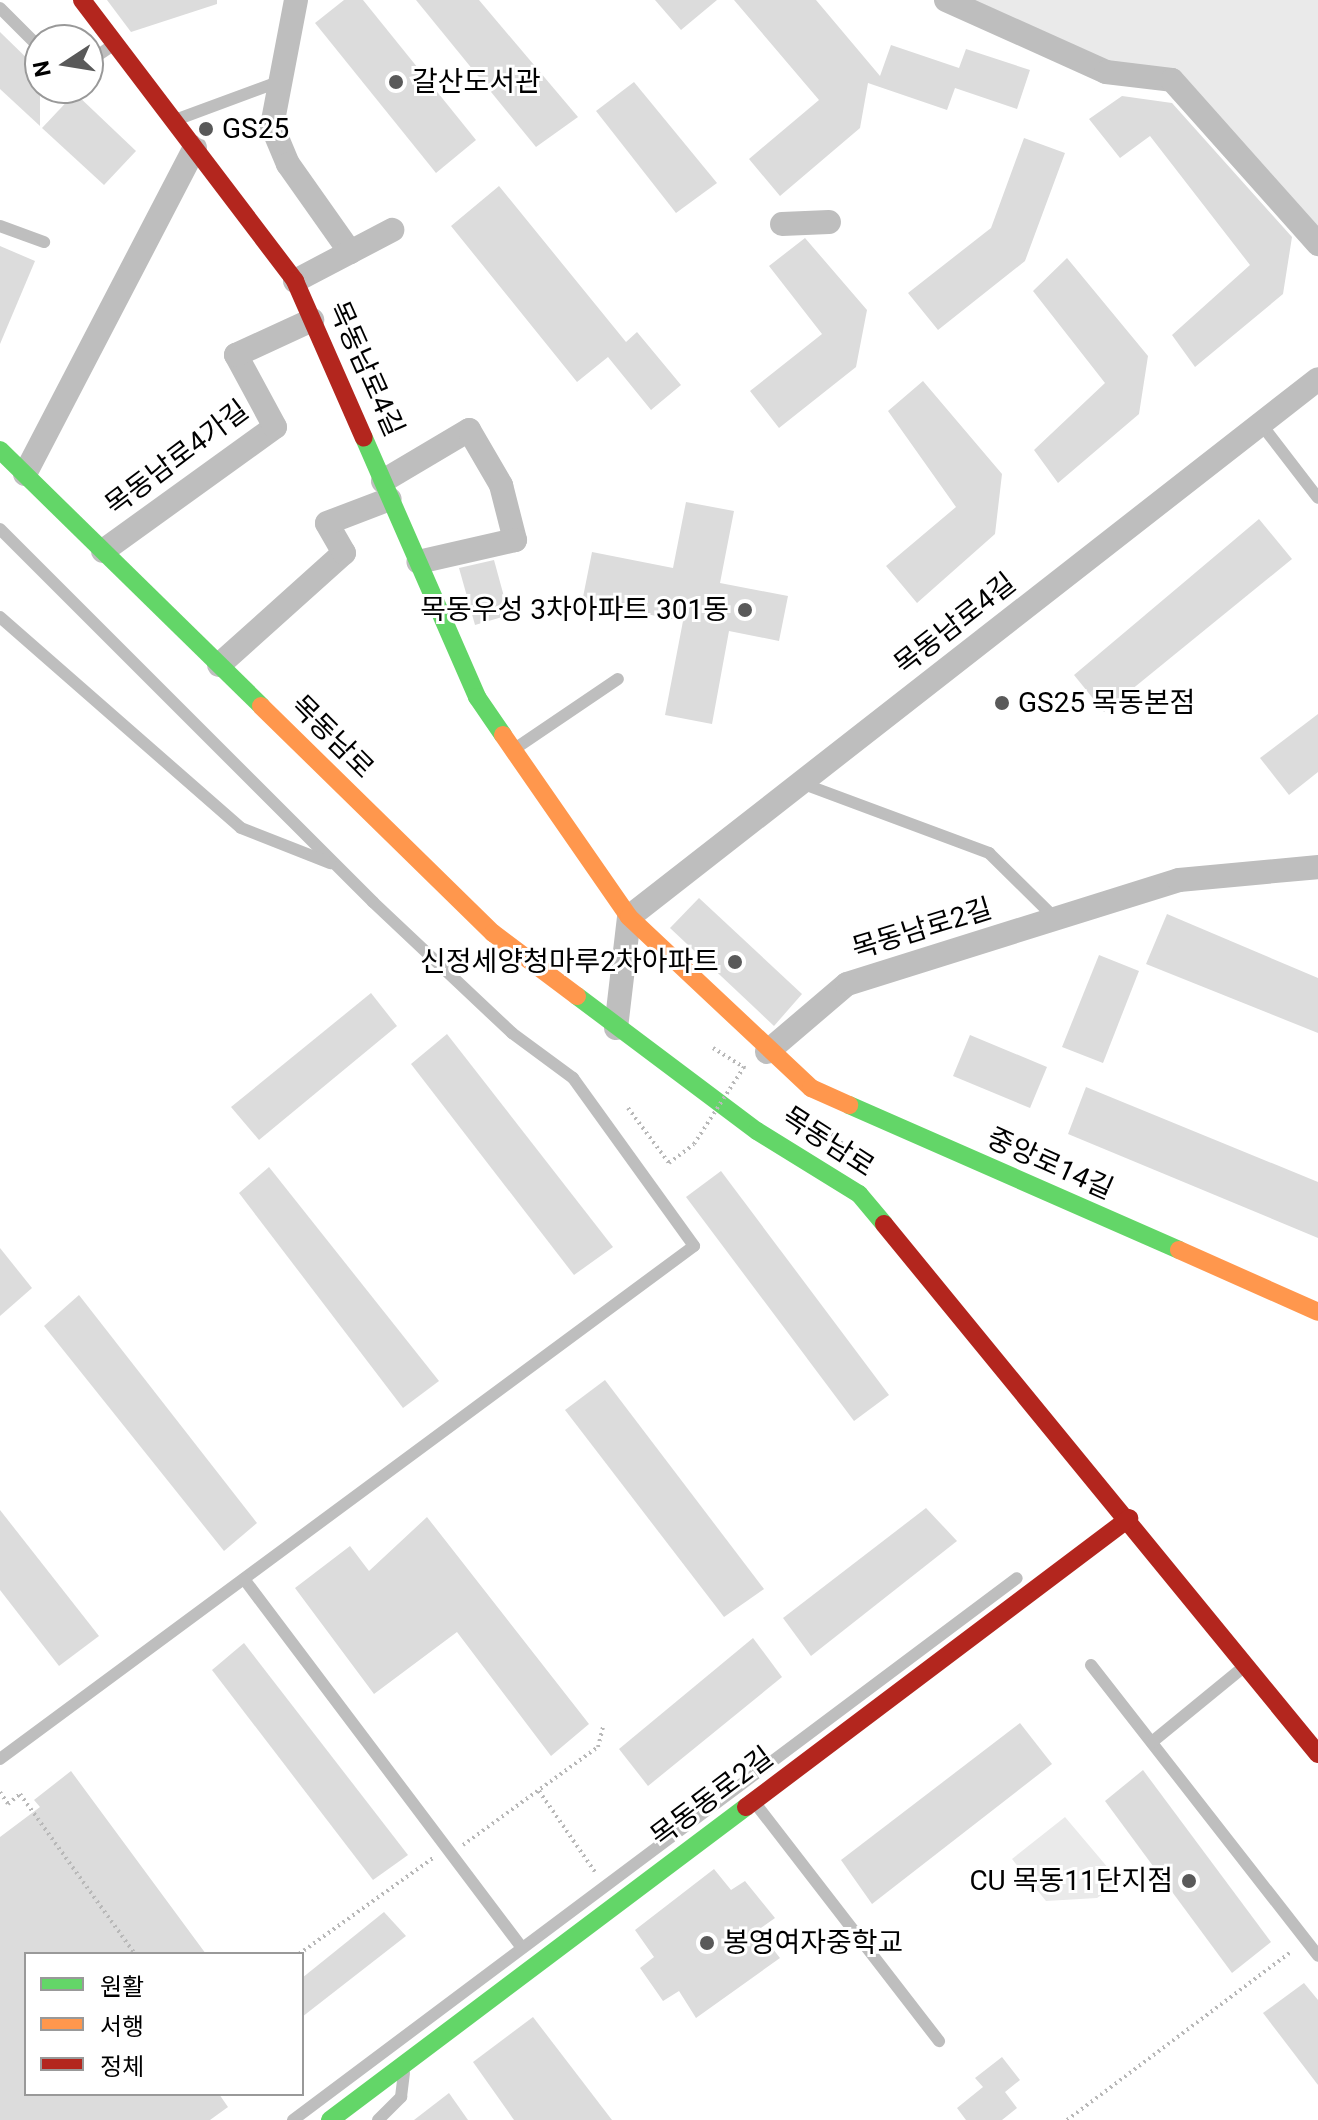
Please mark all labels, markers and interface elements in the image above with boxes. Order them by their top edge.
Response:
north arrow [24,24,104,104]
text: N [28,58,56,79]
place label: 갈산도서관 [412,65,541,99]
marker: 갈산도서관 [387,73,405,91]
place label: GS25 [222,112,289,146]
marker: GS25 [197,120,215,138]
street label: 목동남로4길 [321,296,411,442]
street label: 목동남로4가길 [99,393,255,523]
street label: 목동남로4길 [888,566,1022,682]
place label: 목동우성 3차아파트 301동 [420,593,729,627]
marker: 목동우성 3차아파트 301동 [736,601,754,619]
place label: GS25 목동본점 [1018,686,1195,720]
street label: 목동남로 [284,689,380,785]
marker: GS25 목동본점 [993,694,1011,712]
street label: 목동남로2길 [848,892,996,966]
place label: 신정세양청마루2차아파트 [420,945,719,979]
marker: 신정세양청마루2차아파트 [726,953,744,971]
street label: 목동남로 [776,1100,880,1184]
street label: 중앙로14길 [982,1121,1118,1207]
street label: 목동동로2길 [644,1740,780,1854]
place label: CU 목동11단지점 [969,1864,1173,1898]
marker: CU 목동11단지점 [1180,1872,1198,1890]
place label: 봉영여자중학교 [723,1926,903,1960]
marker: 봉영여자중학교 [698,1934,716,1952]
legend [24,1952,304,2096]
text: 원활 [100,1973,144,2001]
text: 서행 [100,2013,144,2041]
text: 정체 [100,2053,144,2081]

